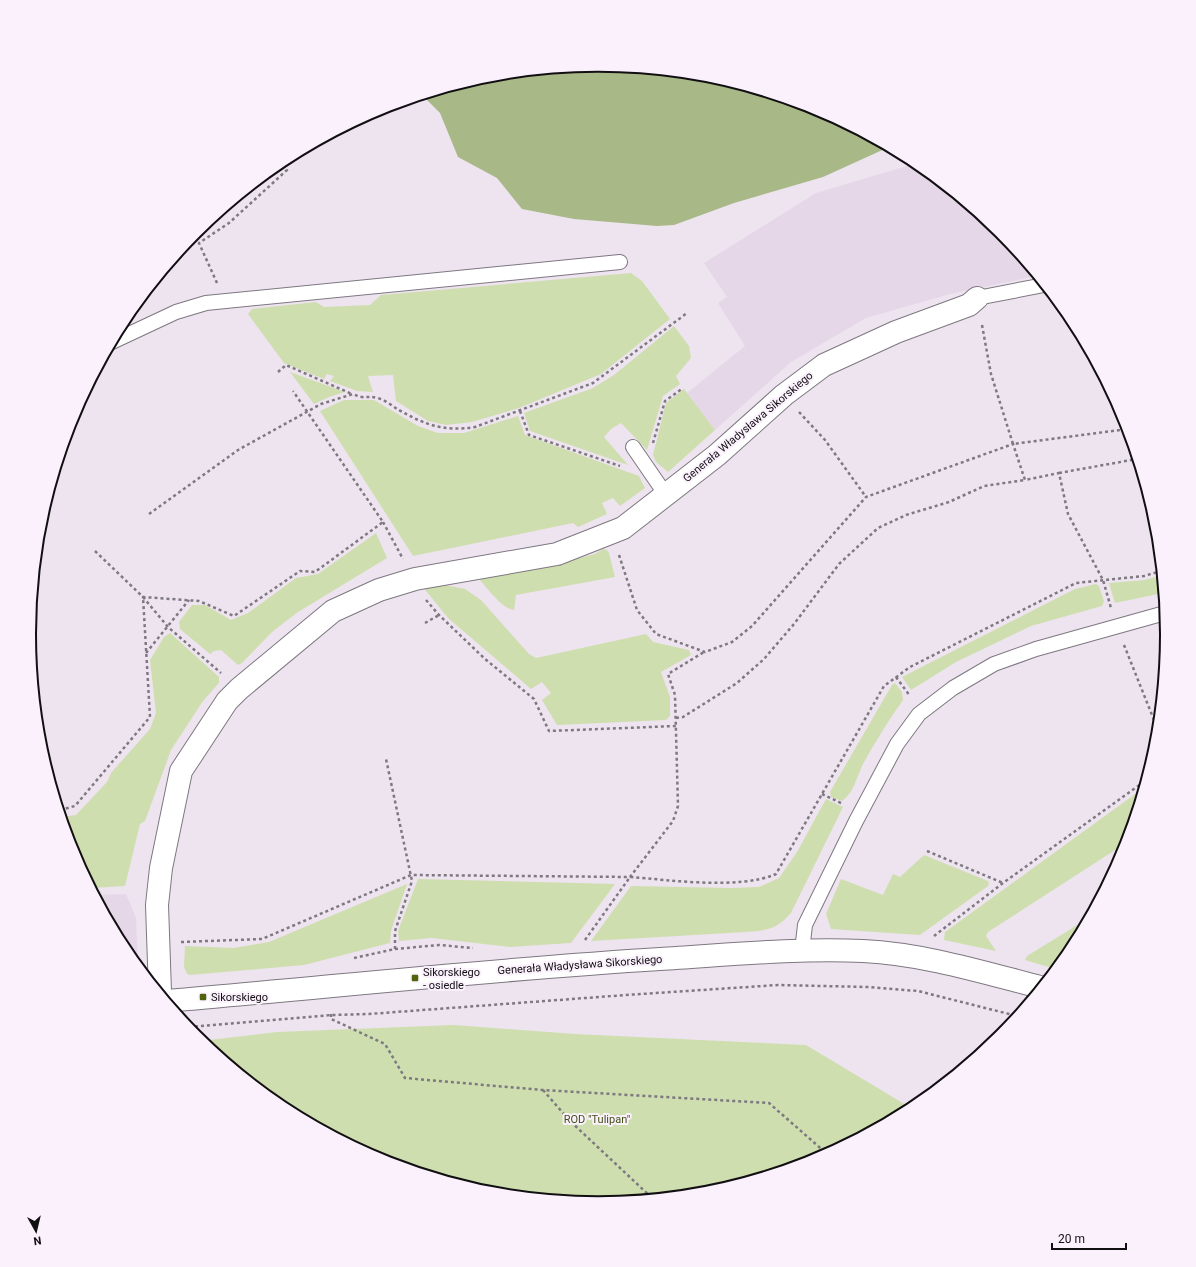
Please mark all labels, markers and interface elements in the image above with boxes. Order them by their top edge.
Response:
street label: Generała Władysława Sikorskiego [681,369,815,485]
street label: Generała Władysława Sikorskiego [497,953,663,977]
place label: Sikorskiego - osiedle [423,966,480,992]
marker: Sikorskiego - osiedle [410,973,420,983]
place label: Sikorskiego [211,991,268,1004]
marker: Sikorskiego [198,992,208,1002]
park label: ROD "Tulipan" [564,1113,630,1126]
north arrow [16,1211,56,1251]
scale bar [1052,1225,1126,1251]
text: 20 m [1058,1232,1085,1246]
text: N [32,1233,42,1247]

